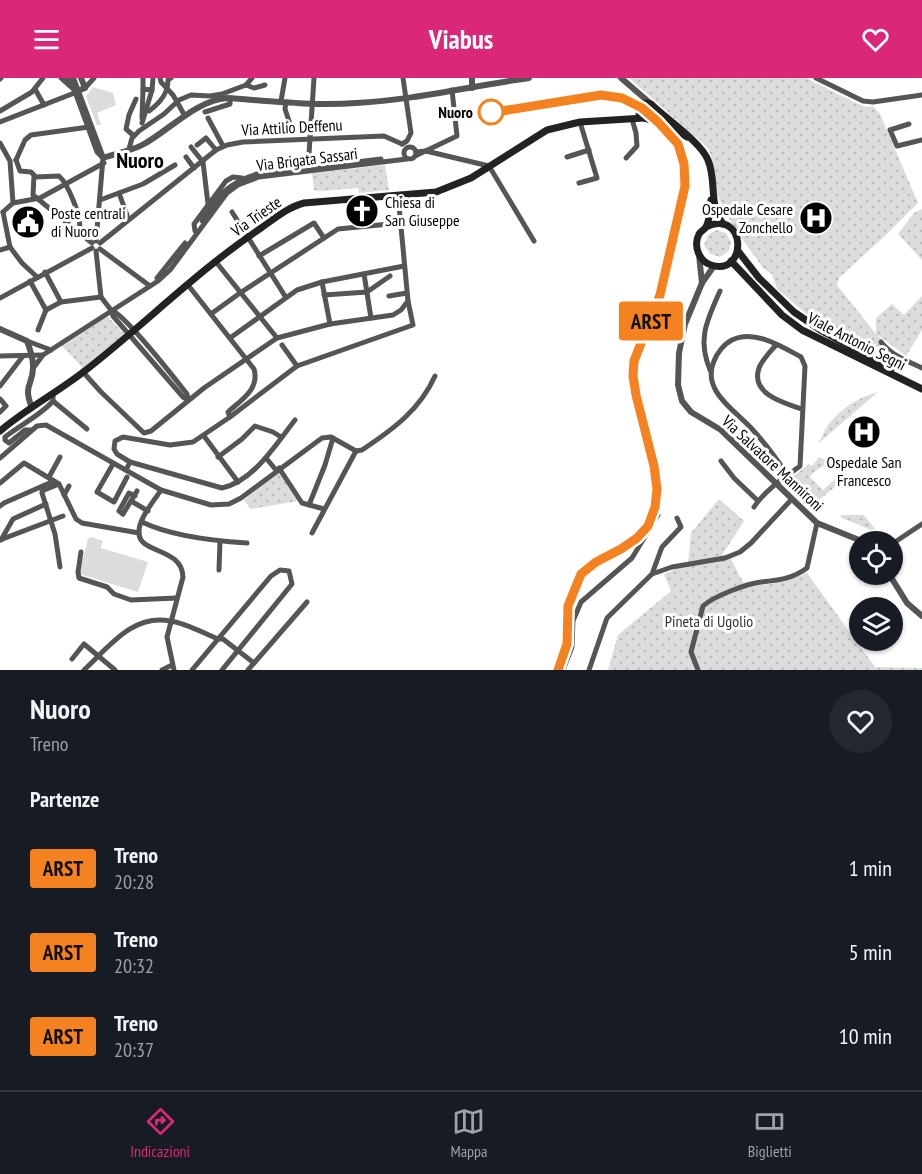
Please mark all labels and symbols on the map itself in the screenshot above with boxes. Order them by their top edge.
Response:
marker: Nuoro [478,99,504,125]
place label: Nuoro [438,102,473,122]
street label: Via Attilio Deffenu [240,114,343,140]
street label: Via Brigata Sassari [254,143,359,175]
district label: Nuoro [116,146,164,174]
street label: Via Trieste [226,192,285,241]
place label: Chiesa di San Giuseppe [385,192,460,230]
church icon: Chiesa di San Giuseppe [344,193,380,229]
place label: Ospedale Cesare Zonchello [702,199,793,237]
hospital icon: Ospedale Cesare Zonchello [798,200,834,236]
place label: Poste centrali di Nuoro [51,203,126,241]
public building icon: Poste centrali di Nuoro [10,204,46,240]
line badge: ARST [609,302,693,340]
street label: Viale Antonio Segni [804,307,910,374]
street label: Via Salvatore Mannironi [717,410,828,515]
hospital icon: Ospedale San Francesco [846,414,882,450]
place label: Ospedale San Francesco [826,452,902,490]
park label: Pineta di Ugolio [665,611,753,631]

